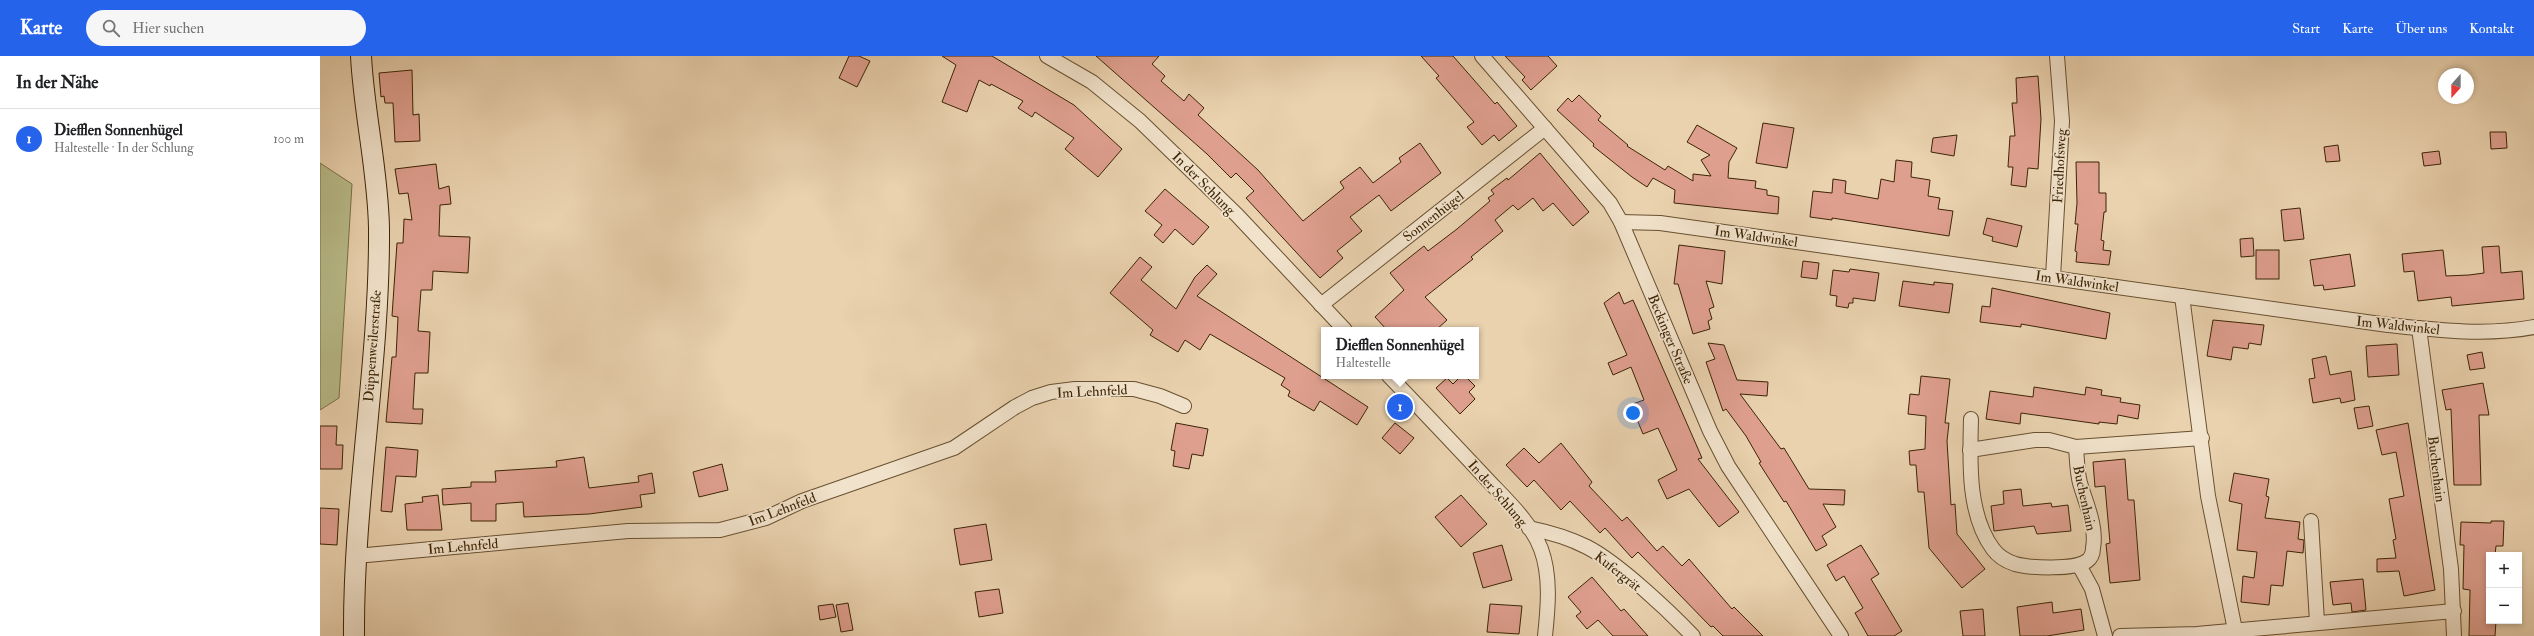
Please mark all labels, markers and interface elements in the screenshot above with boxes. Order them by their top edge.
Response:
search box [86,10,366,46]
text: Karte [20,16,62,40]
icon: search [100,17,122,39]
text: Hier suchen [132,19,204,38]
text: Start [2292,20,2320,37]
text: Karte [2342,20,2373,37]
text: Über uns [2395,20,2447,37]
text: Kontakt [2469,20,2514,37]
north arrow [2438,68,2474,104]
text: In der Nähe [16,72,98,93]
text: Diefflen Sonnenhügel [54,121,183,140]
street label: Friedhofsweg [2049,127,2070,204]
text: 1 [27,131,31,147]
text: 100 m [273,131,304,147]
text: Haltestelle · In der Schlung [54,140,194,156]
street label: In der Schlung [1169,148,1240,219]
street label: Sonnenhügel [1399,187,1468,246]
street label: Im Waldwinkel [1713,222,1799,251]
street label: Im Waldwinkel [2034,267,2120,296]
street label: Düppenweilerstraße [360,289,386,403]
street label: Beckinger Straße [1644,292,1697,387]
street label: Im Waldwinkel [2355,313,2441,338]
popup [1321,327,1479,379]
text: Diefflen Sonnenhügel [1336,336,1464,355]
text: Haltestelle [1336,355,1391,371]
street label: Im Lehnfeld [1056,381,1128,402]
pin: 1 [1387,392,1413,422]
your location [1623,403,1643,423]
street label: Buchenhain [2424,435,2449,503]
street label: In der Schlung [1464,457,1532,531]
street label: Buchenhain [2069,464,2100,532]
street label: Im Lehnfeld [746,489,818,530]
street label: Im Lehnfeld [427,535,499,558]
street label: Kufergrät [1591,548,1645,595]
map controls [2486,552,2522,624]
button: + [2486,552,2522,588]
button: − [2486,588,2522,624]

